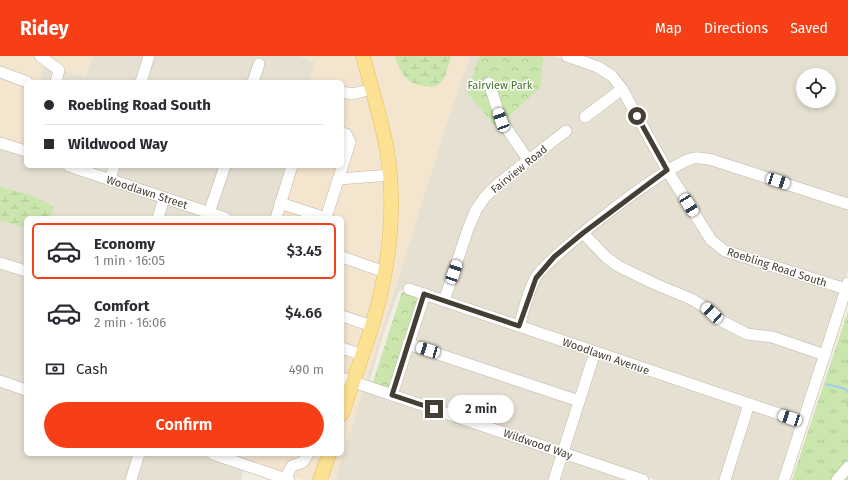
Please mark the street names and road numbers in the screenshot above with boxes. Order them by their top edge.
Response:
street label: Fairview Road [489,143,550,196]
street label: Woodlawn Street [105,173,189,212]
street label: Roebling Road South [725,245,828,290]
street label: Woodlawn Avenue [561,335,651,377]
street label: Wildwood Way [502,427,575,463]

